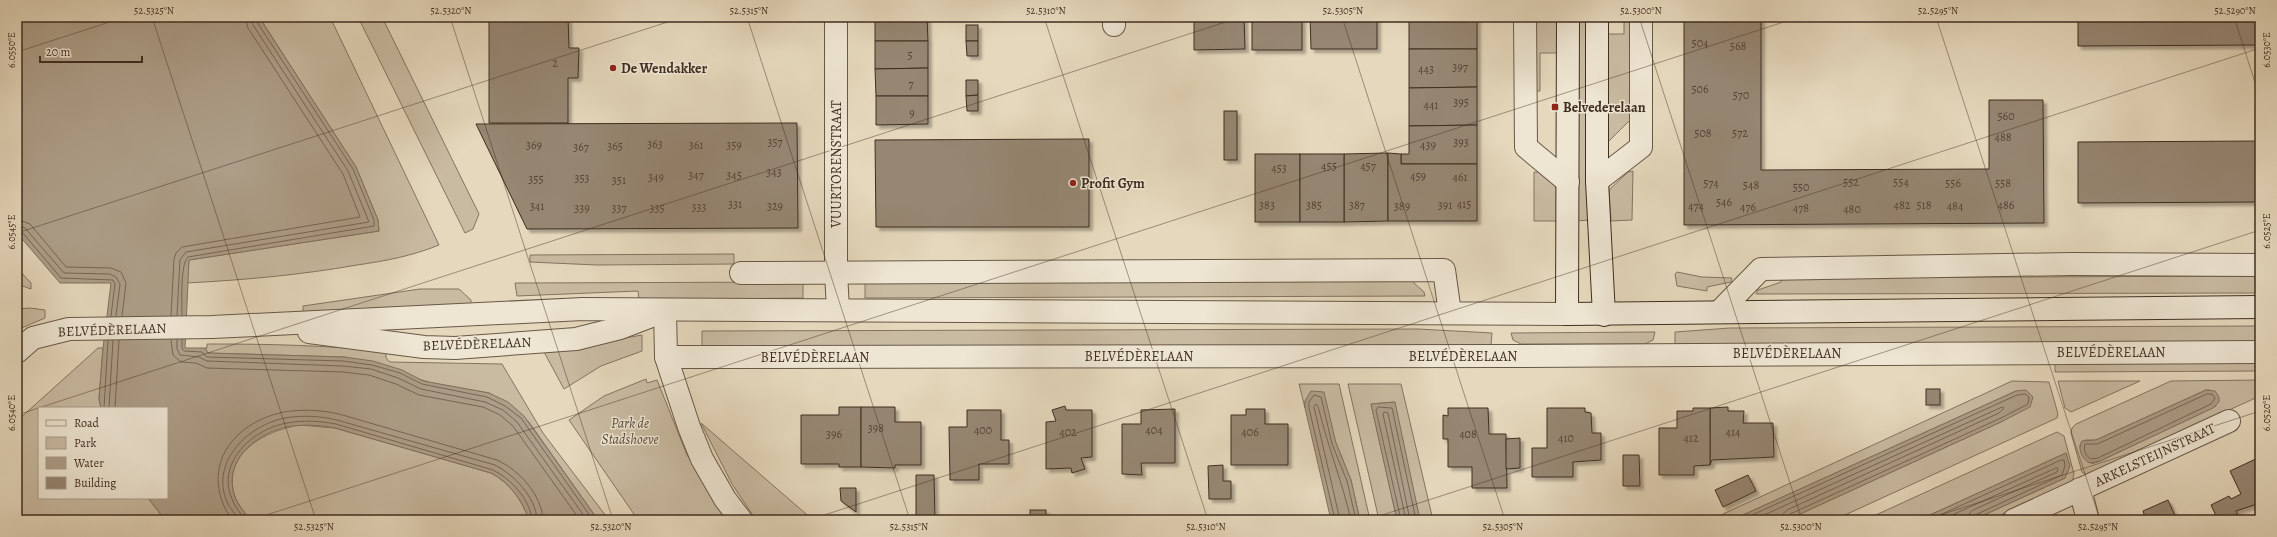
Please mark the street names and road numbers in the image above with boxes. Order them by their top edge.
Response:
street label: VUURTORENSTRAAT [827,100,846,229]
street label: BELVÉDÈRELAAN [57,319,167,341]
street label: BELVÉDÈRELAAN [422,333,532,355]
street label: BELVÉDÈRELAAN [2057,343,2165,362]
street label: BELVÉDÈRELAAN [1733,344,1841,363]
street label: BELVÉDÈRELAAN [1085,347,1193,366]
street label: BELVÉDÈRELAAN [1409,347,1517,366]
street label: BELVÉDÈRELAAN [761,348,869,367]
street label: ARKELSTEIJNSTRAAT [2091,419,2219,492]

